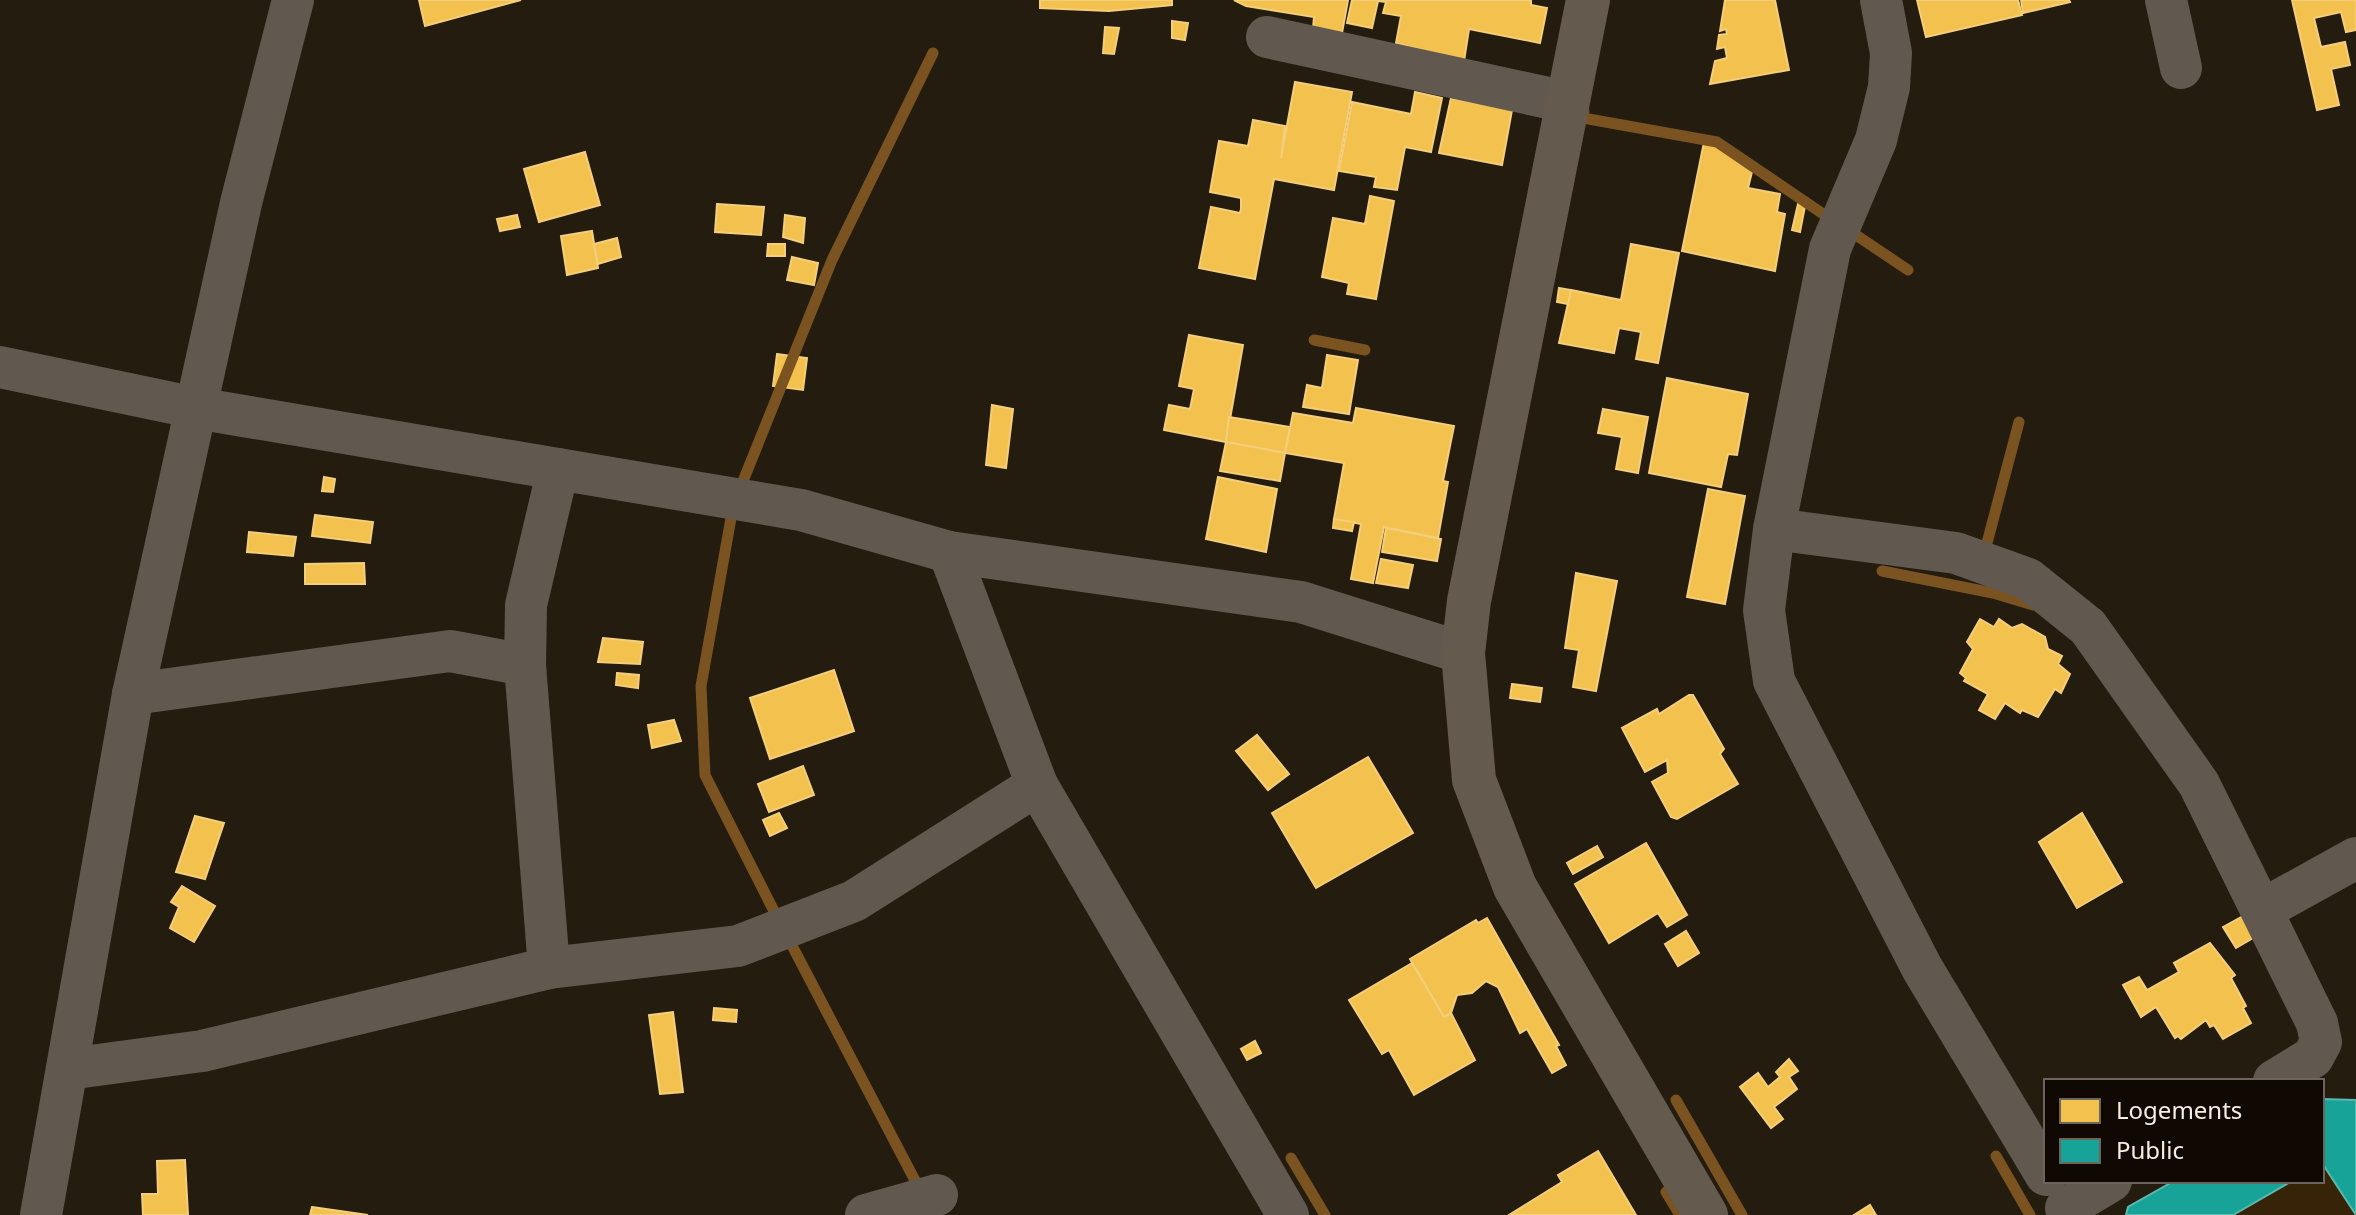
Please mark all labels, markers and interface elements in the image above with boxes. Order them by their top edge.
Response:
legend [2044,1079,2324,1183]
text: Logements [2116,1093,2242,1126]
text: Public [2116,1133,2184,1166]

